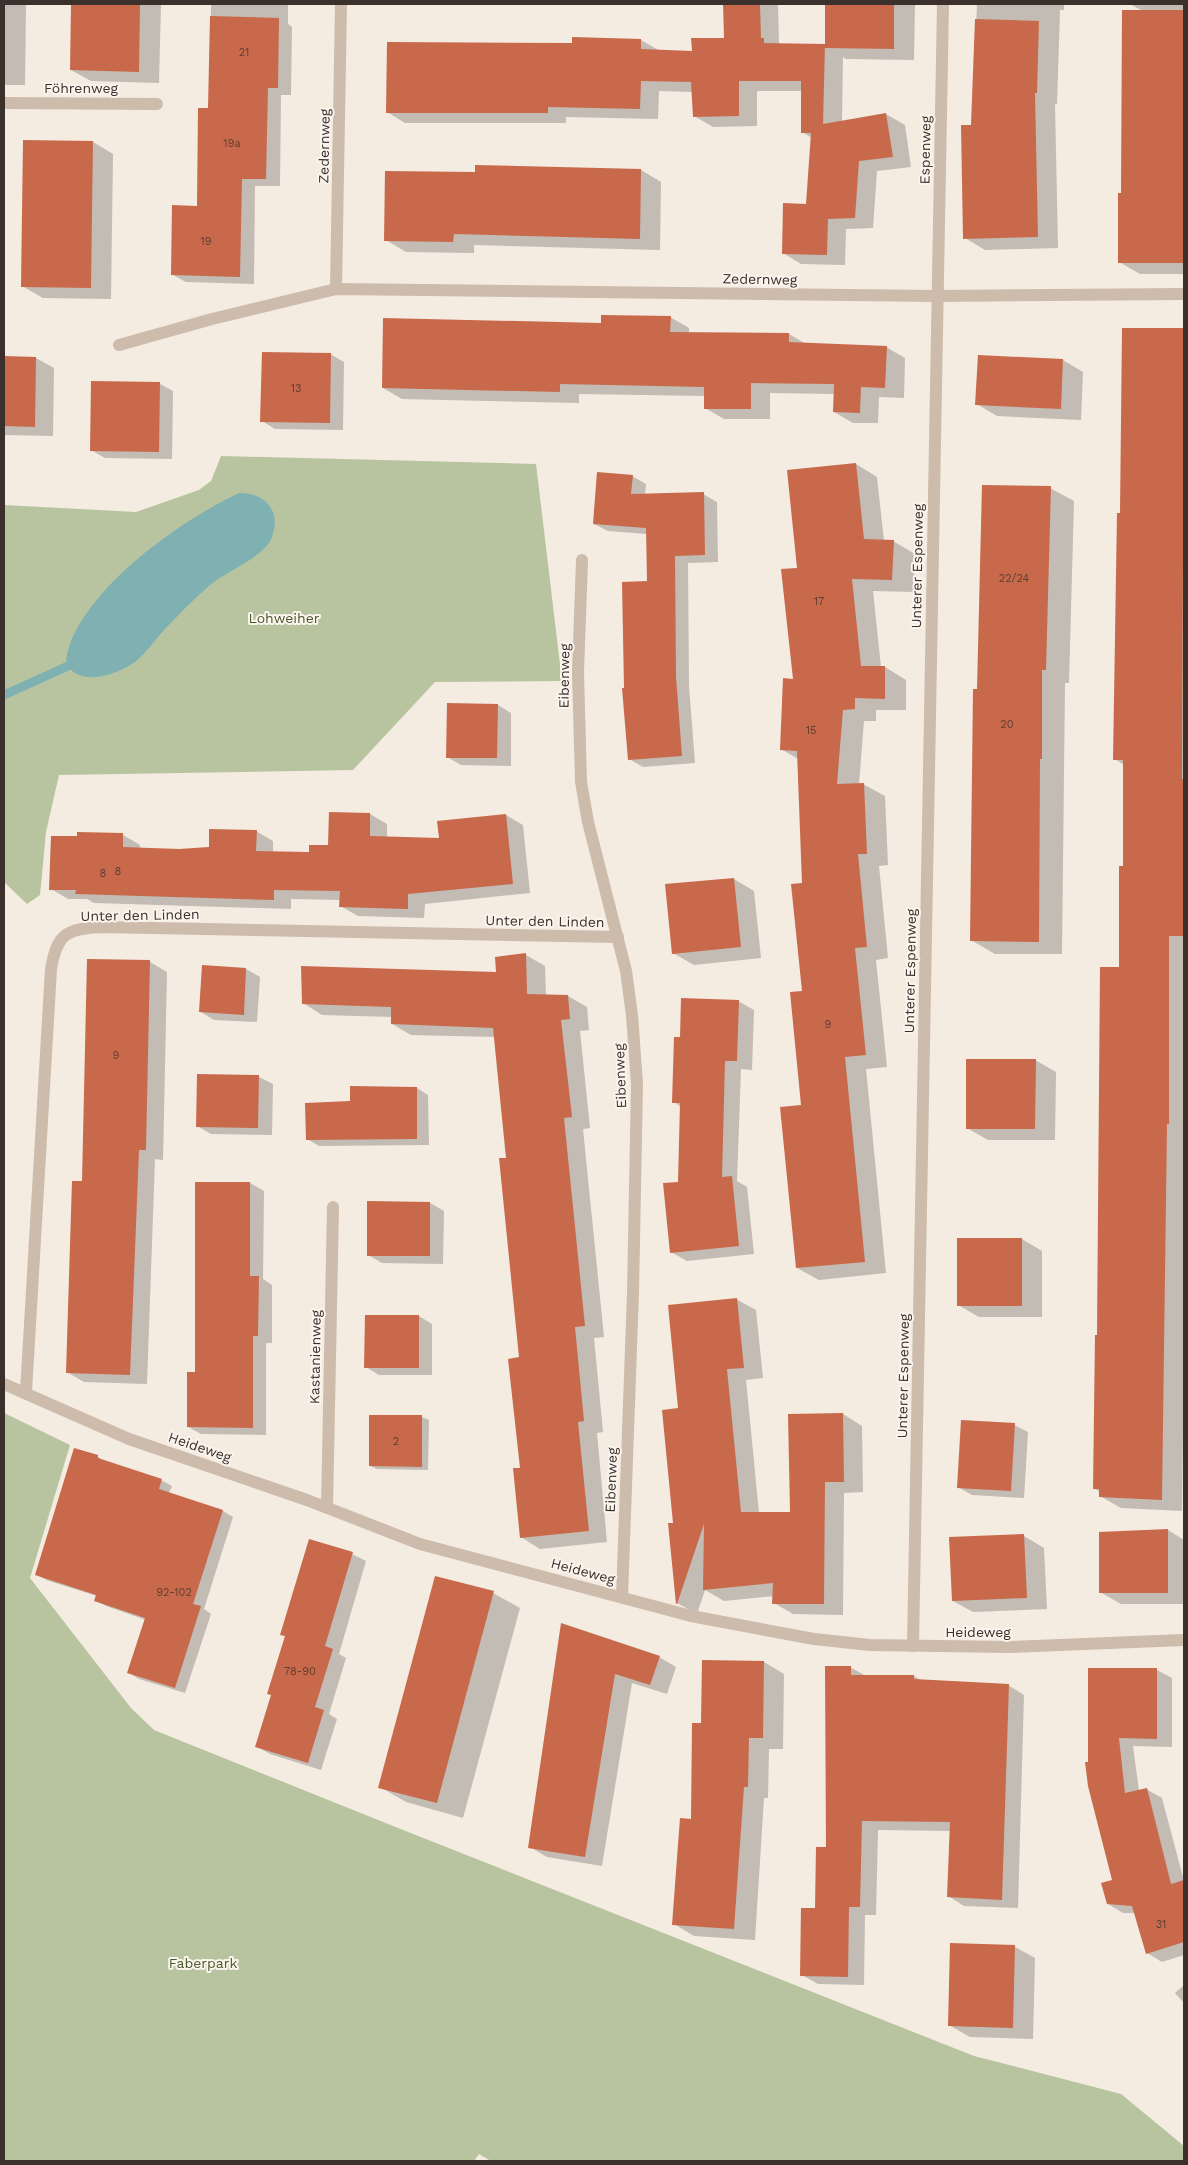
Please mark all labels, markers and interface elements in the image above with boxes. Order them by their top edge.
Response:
house number: 21 [239,46,249,59]
street label: Föhrenweg [44,80,119,96]
street label: Zedernweg [315,108,333,183]
street label: Espenweg [916,115,934,185]
house number: 19a [223,137,241,150]
house number: 19 [200,235,212,248]
street label: Zedernweg [723,270,798,288]
house number: 13 [291,382,301,395]
street label: Unterer Espenweg [908,503,926,629]
house number: 22/24 [999,572,1029,585]
house number: 17 [814,595,824,608]
park label: Lohweiher [249,610,320,626]
street label: Eibenweg [555,643,573,709]
house number: 20 [1000,718,1014,731]
house number: 15 [806,724,816,737]
house number: 8 [115,865,122,878]
house number: 8 [100,867,107,880]
street label: Unter den Linden [80,906,200,924]
street label: Unterer Espenweg [901,908,919,1034]
street label: Unter den Linden [485,912,605,930]
house number: 9 [825,1018,832,1031]
street label: Eibenweg [611,1043,629,1109]
house number: 9 [113,1049,120,1062]
street label: Kastanienweg [306,1309,324,1404]
street label: Unterer Espenweg [894,1313,912,1439]
street label: Heideweg [166,1429,234,1465]
house number: 2 [393,1435,399,1448]
street label: Eibenweg [602,1447,620,1513]
street label: Heideweg [549,1555,617,1587]
house number: 92-102 [156,1586,192,1599]
street label: Heideweg [945,1624,1011,1640]
house number: 78-90 [284,1665,316,1678]
house number: 31 [1156,1918,1166,1931]
park label: Faberpark [169,1955,237,1971]

